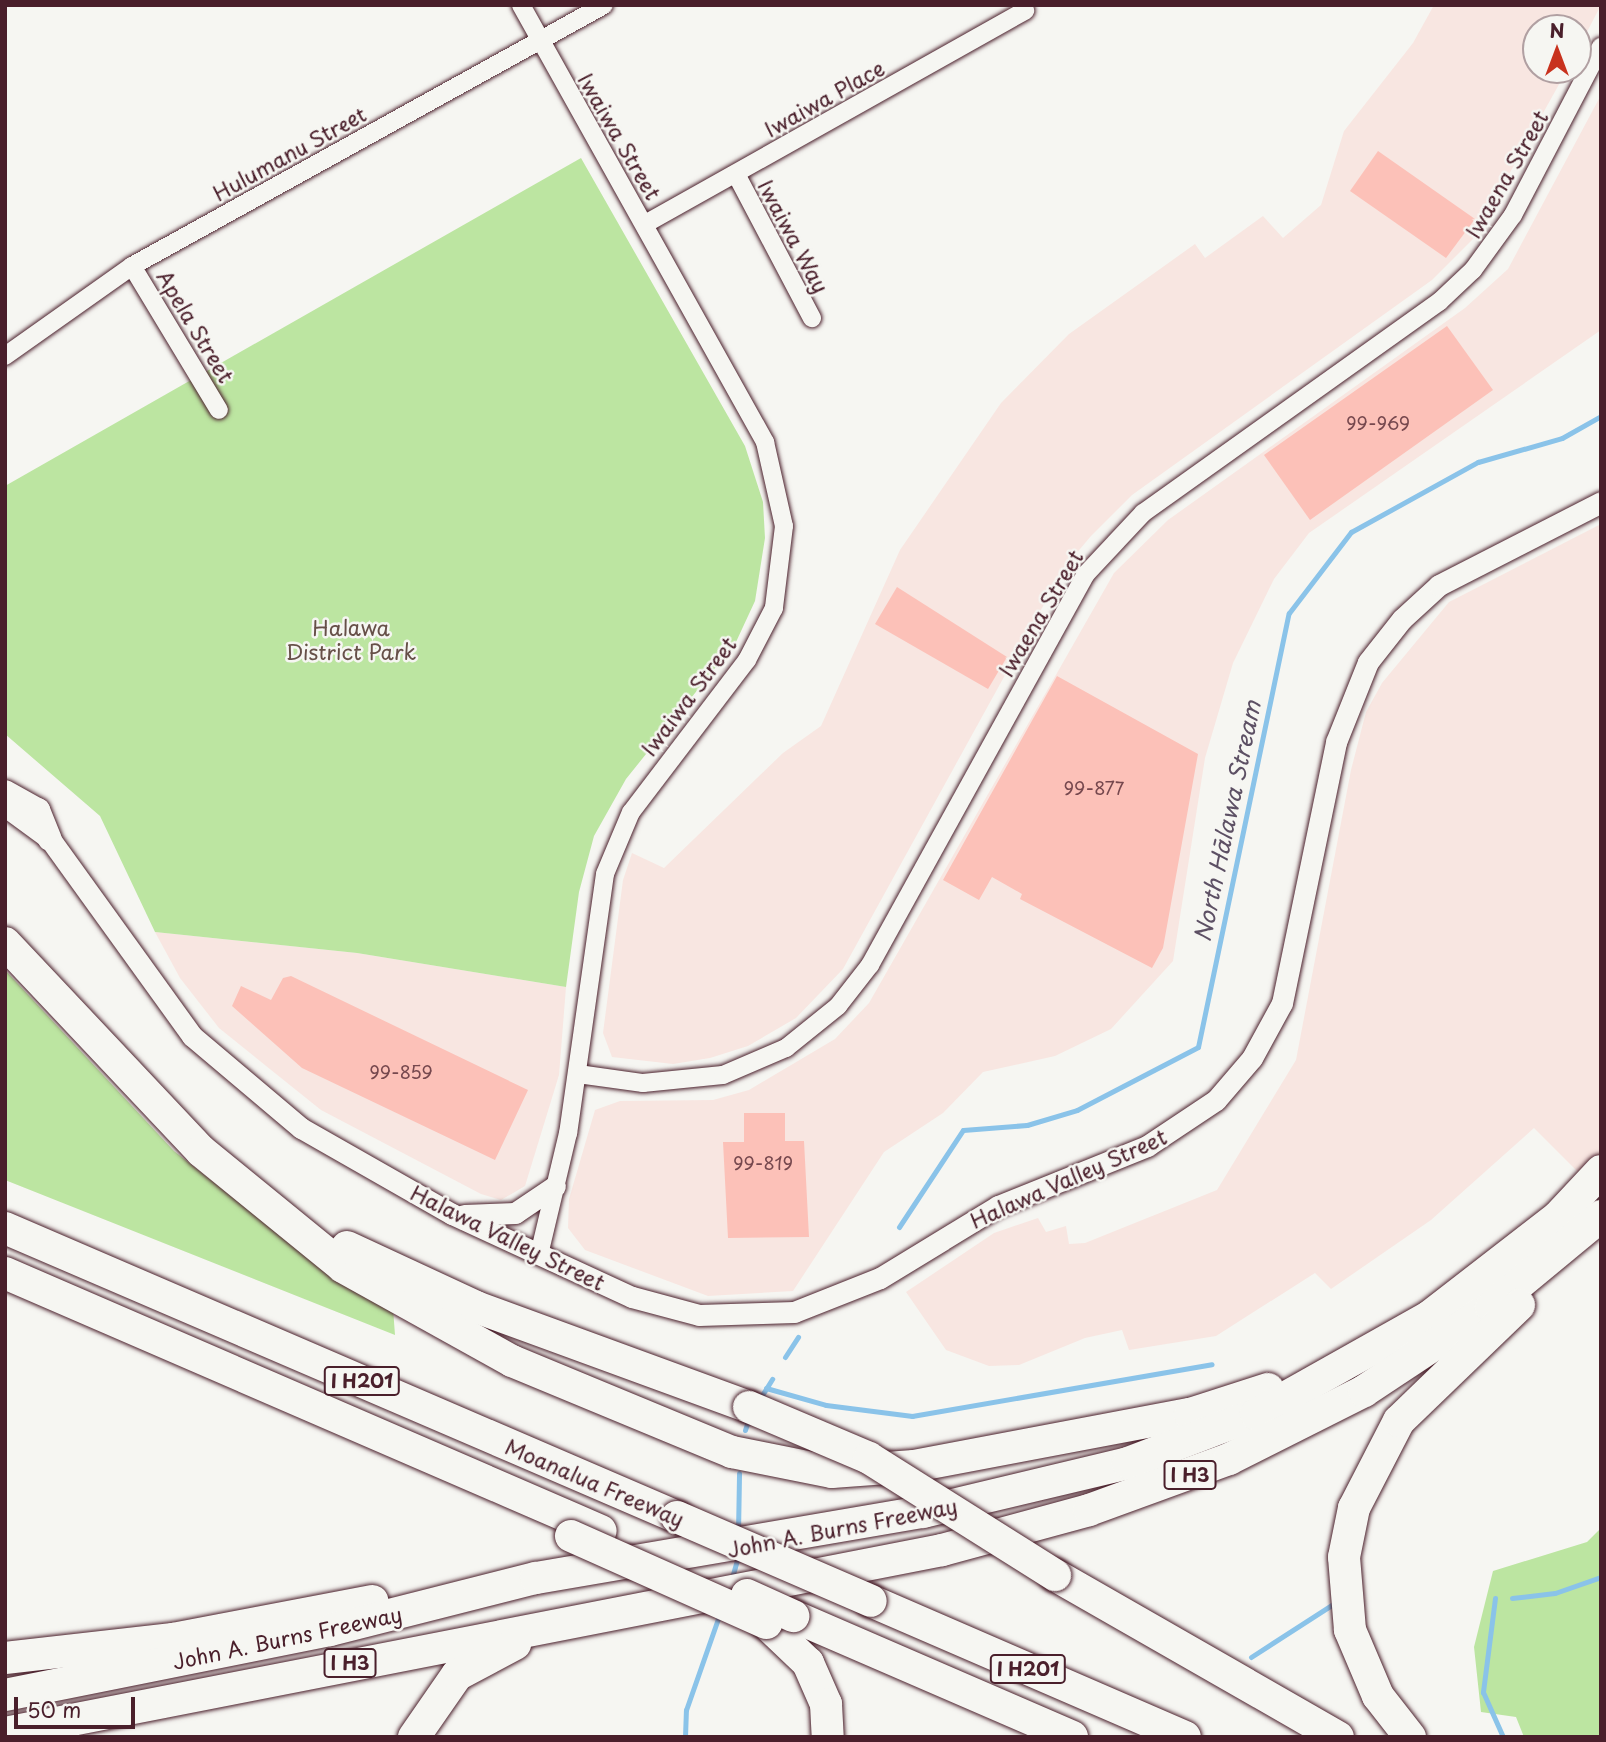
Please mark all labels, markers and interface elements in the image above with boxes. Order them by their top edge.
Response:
north arrow [1522,14,1592,84]
text: N [1549,16,1565,44]
street label: Iwaiwa Place [760,55,888,141]
street label: Iwaiwa Street [574,68,666,204]
street label: Hulumanu Street [207,100,371,206]
street label: Iwaena Street [1459,106,1553,242]
street label: Iwaiwa Way [754,175,834,297]
street label: Apela Street [153,265,239,387]
house number: 99-969 [1346,412,1410,434]
street label: Iwaena Street [992,545,1088,681]
park label: Halawa District Park [287,614,415,664]
street label: Iwaiwa Street [635,632,741,760]
water label: North Hālawa Stream [1188,698,1266,944]
house number: 99-877 [1064,777,1124,799]
house number: 99-859 [369,1061,433,1083]
street label: Halawa Valley Street [965,1123,1171,1233]
house number: 99-819 [733,1152,793,1174]
street label: Halawa Valley Street [406,1179,610,1295]
road number: I H201 [322,1366,402,1396]
street label: Moanalua Freeway [501,1433,689,1531]
road number: I H3 [1162,1460,1218,1490]
street label: John A. Burns Freeway [724,1492,960,1562]
street label: John A. Burns Freeway [169,1600,405,1674]
road number: I H3 [322,1648,378,1679]
road number: I H201 [988,1653,1068,1684]
scale bar [18,1682,138,1726]
text: 50 m [27,1693,81,1725]

